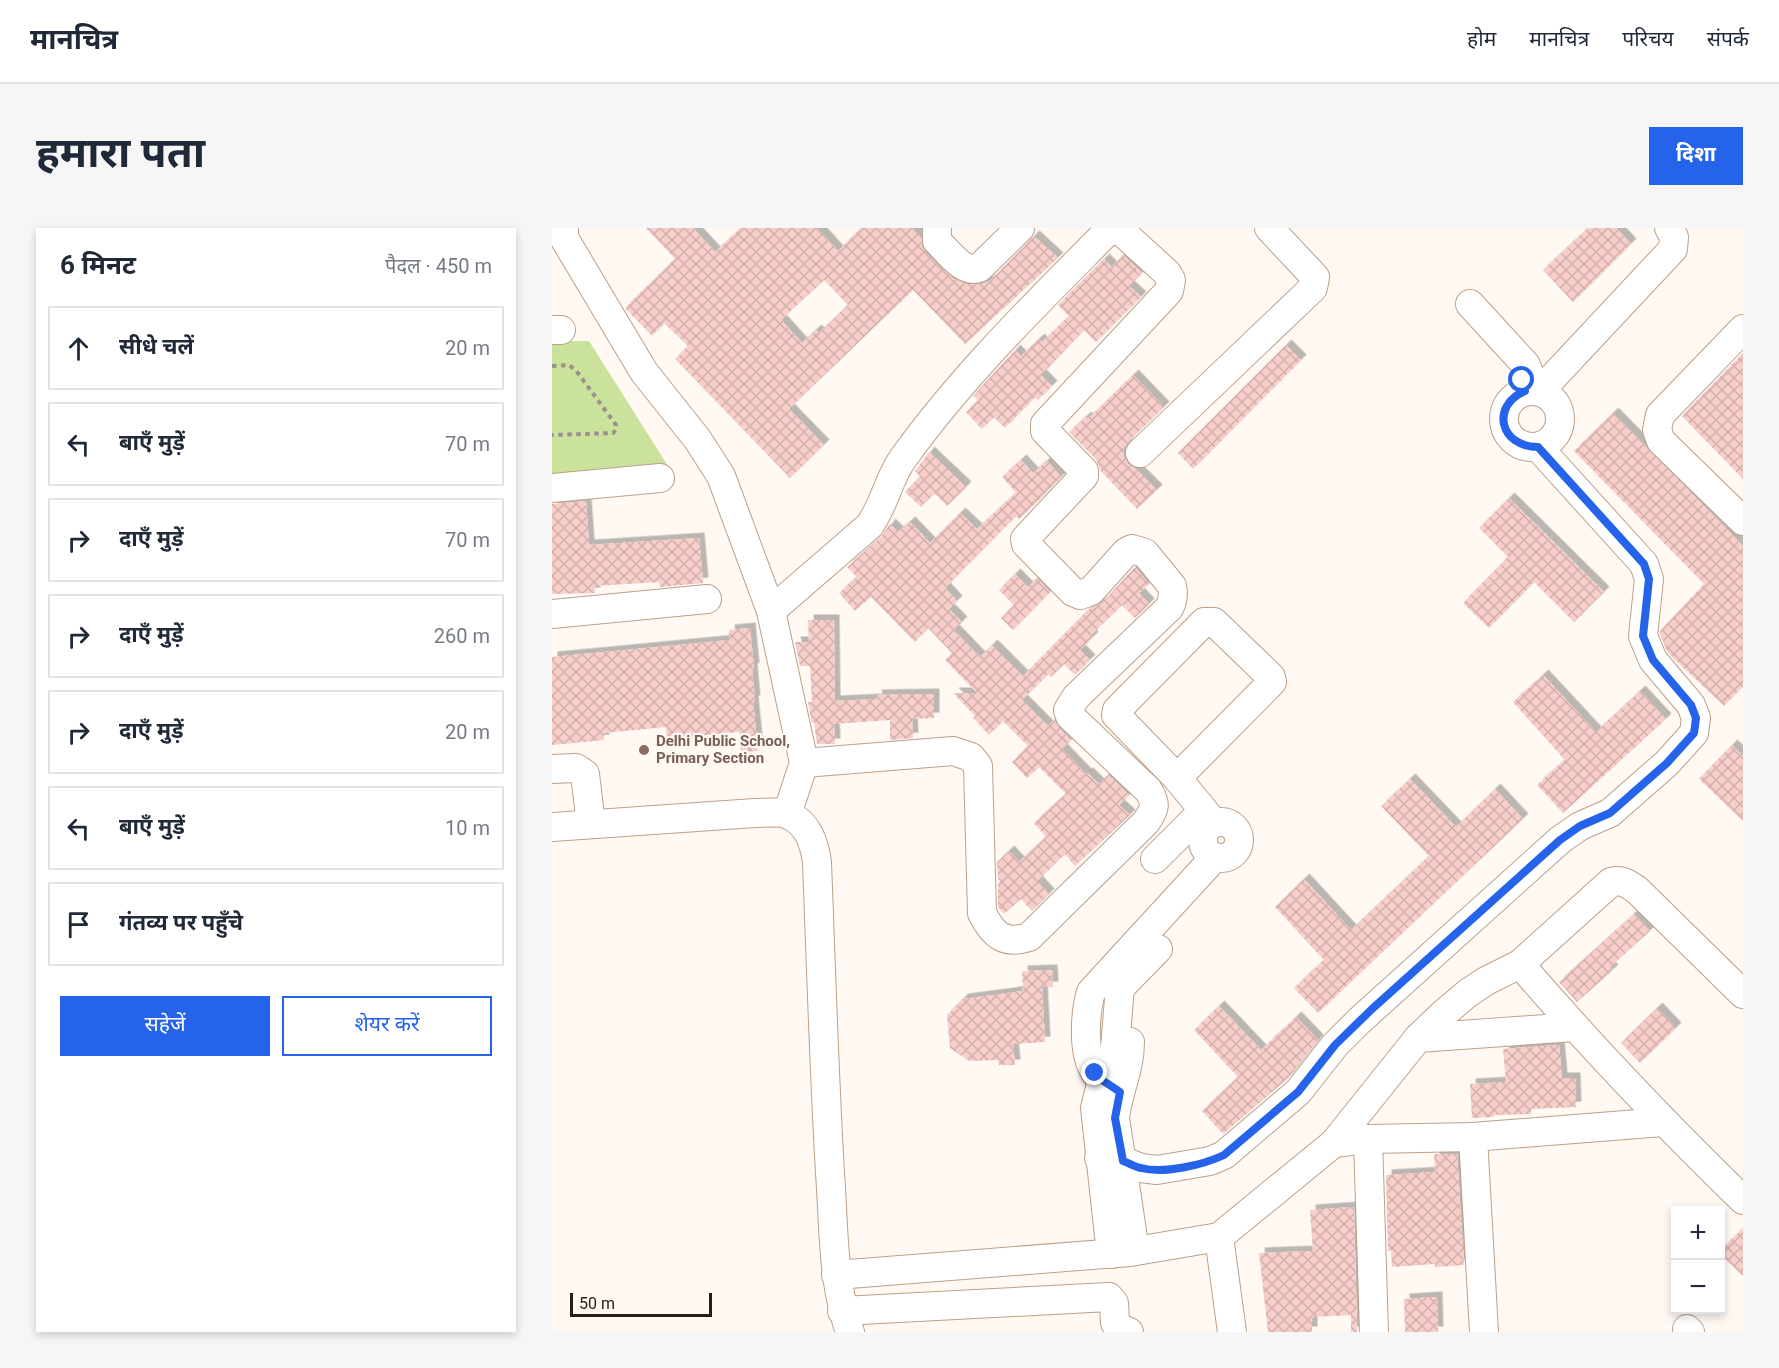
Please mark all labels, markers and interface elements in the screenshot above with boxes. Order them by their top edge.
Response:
text: मानचित्र [30,23,118,56]
text: होम [1467,27,1496,51]
text: मानचित्र [1529,27,1589,51]
text: परिचय [1622,27,1674,51]
text: संपर्क [1707,27,1749,51]
button: दिशा [1649,127,1743,185]
text: हमारा पता [36,128,205,177]
text: 6 मिनट [60,250,136,280]
text: पैदल · 450 m [385,254,492,278]
icon: ahead [62,332,95,365]
text: सीधे चलें [119,334,194,359]
text: 20 m [445,336,490,360]
route start [1508,366,1534,392]
icon: left [62,428,95,461]
text: बाएँ मुड़ें [119,430,185,455]
text: 70 m [445,432,490,456]
icon: right [62,524,95,557]
text: दाएँ मुड़ें [119,526,184,551]
text: 70 m [445,528,490,552]
icon: right [62,620,95,653]
text: दाएँ मुड़ें [119,622,184,647]
text: 260 m [434,624,490,648]
icon: right [62,716,95,749]
text: दाएँ मुड़ें [119,718,184,743]
text: 20 m [445,720,490,744]
place label: Delhi Public School, Primary Section [656,732,790,767]
marker: Delhi Public School, Primary Section [637,743,651,757]
icon: left [62,812,95,845]
text: बाएँ मुड़ें [119,814,185,839]
text: 10 m [445,816,490,840]
icon: arrive [62,908,95,941]
text: गंतव्य पर पहुँचे [119,910,243,935]
button: सहेजें [60,996,270,1056]
button: शेयर करें [282,996,492,1056]
route end [1081,1059,1107,1085]
map controls [1671,1206,1725,1314]
button: + [1671,1206,1725,1260]
button: − [1671,1260,1725,1314]
scale bar [570,1290,712,1318]
text: 50 m [579,1294,615,1313]

